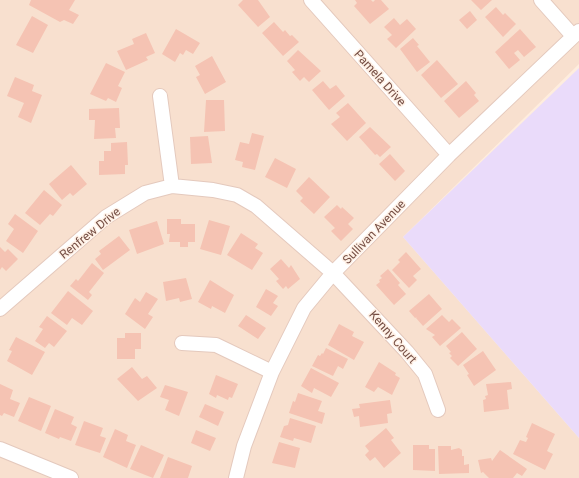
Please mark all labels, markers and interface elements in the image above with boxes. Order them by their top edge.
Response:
street label: Pamela Drive [351,47,409,109]
street label: Sullivan Avenue [340,197,408,267]
street label: Renfrew Drive [57,204,123,262]
street label: Kenny Court [366,308,420,366]

